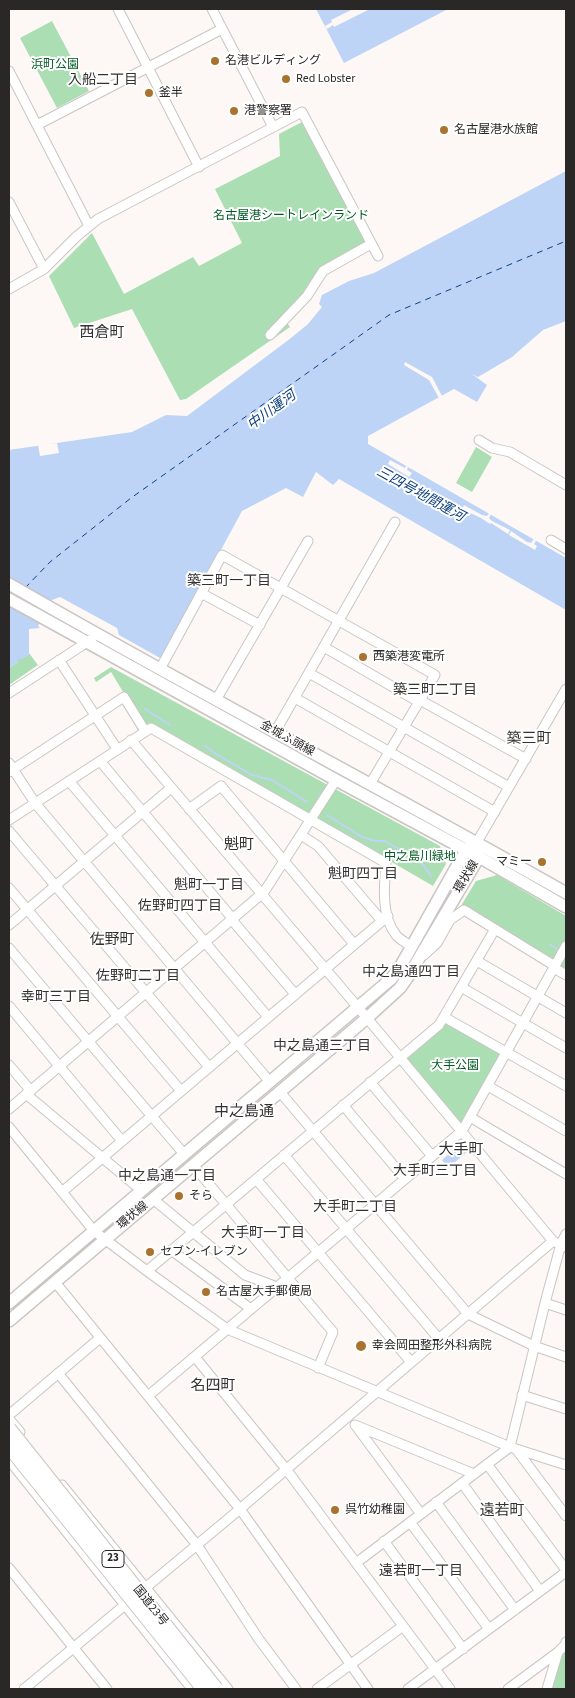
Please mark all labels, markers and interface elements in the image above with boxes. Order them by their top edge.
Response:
place label: 名港ビルディング [225,54,321,68]
marker: 名港ビルディング [209,55,221,67]
park label: 浜町公園 [31,58,79,72]
place label: Red Lobster [296,72,355,86]
district label: 入船二丁目 [68,73,138,89]
marker: Red Lobster [280,73,292,85]
place label: 釜半 [159,86,183,100]
marker: 釜半 [143,87,155,99]
place label: 港警察署 [244,104,292,118]
marker: 港警察署 [228,105,240,117]
place label: 名古屋港水族館 [454,123,538,137]
marker: 名古屋港水族館 [438,124,450,136]
park label: 名古屋港シートレインランド [213,209,369,223]
district label: 西倉町 [80,325,124,343]
water label: 中川運河 [244,388,300,434]
water label: 三四号地間運河 [373,464,467,526]
district label: 築三町一丁目 [187,574,271,590]
place label: 西築港変電所 [373,650,445,664]
marker: 西築港変電所 [357,651,369,663]
district label: 築三町二丁目 [393,683,477,699]
street label: 金城ふ頭線 [257,718,317,760]
district label: 築三町 [507,731,551,749]
district label: 魁町 [224,837,254,855]
park label: 中之島川緑地 [384,850,456,864]
place label: マミー [496,855,532,869]
marker: マミー [536,856,548,868]
street label: 環状線 [452,858,482,896]
district label: 魁町四丁目 [328,867,398,883]
district label: 魁町一丁目 [174,878,244,894]
district label: 佐野町四丁目 [138,899,222,915]
district label: 佐野町 [90,932,134,950]
district label: 中之島通四丁目 [362,965,460,981]
district label: 佐野町二丁目 [96,969,180,985]
district label: 幸町三丁目 [21,990,91,1006]
district label: 中之島通三丁目 [273,1039,371,1055]
park label: 大手公園 [431,1059,479,1073]
district label: 中之島通 [214,1104,274,1122]
district label: 大手町 [439,1142,483,1160]
district label: 大手町三丁目 [393,1164,477,1180]
district label: 中之島通一丁目 [118,1169,216,1185]
place label: そら [189,1189,213,1203]
marker: そら [173,1190,185,1202]
street label: 環状線 [115,1199,151,1233]
district label: 大手町二丁目 [313,1200,397,1216]
district label: 大手町一丁目 [221,1226,305,1242]
place label: セブン-イレブン [160,1245,248,1259]
marker: セブン-イレブン [144,1246,156,1258]
place label: 名古屋大手郵便局 [216,1285,312,1299]
marker: 名古屋大手郵便局 [200,1286,212,1298]
marker: 幸会岡田整形外科病院 [354,1339,368,1353]
place label: 幸会岡田整形外科病院 [372,1339,492,1353]
district label: 名四町 [191,1378,235,1396]
place label: 呉竹幼稚園 [345,1503,405,1517]
district label: 遠若町 [480,1503,524,1521]
marker: 呉竹幼稚園 [329,1504,341,1516]
road number: 23 [102,1550,124,1568]
district label: 遠若町一丁目 [379,1564,463,1580]
street label: 国道23号 [129,1583,171,1629]

